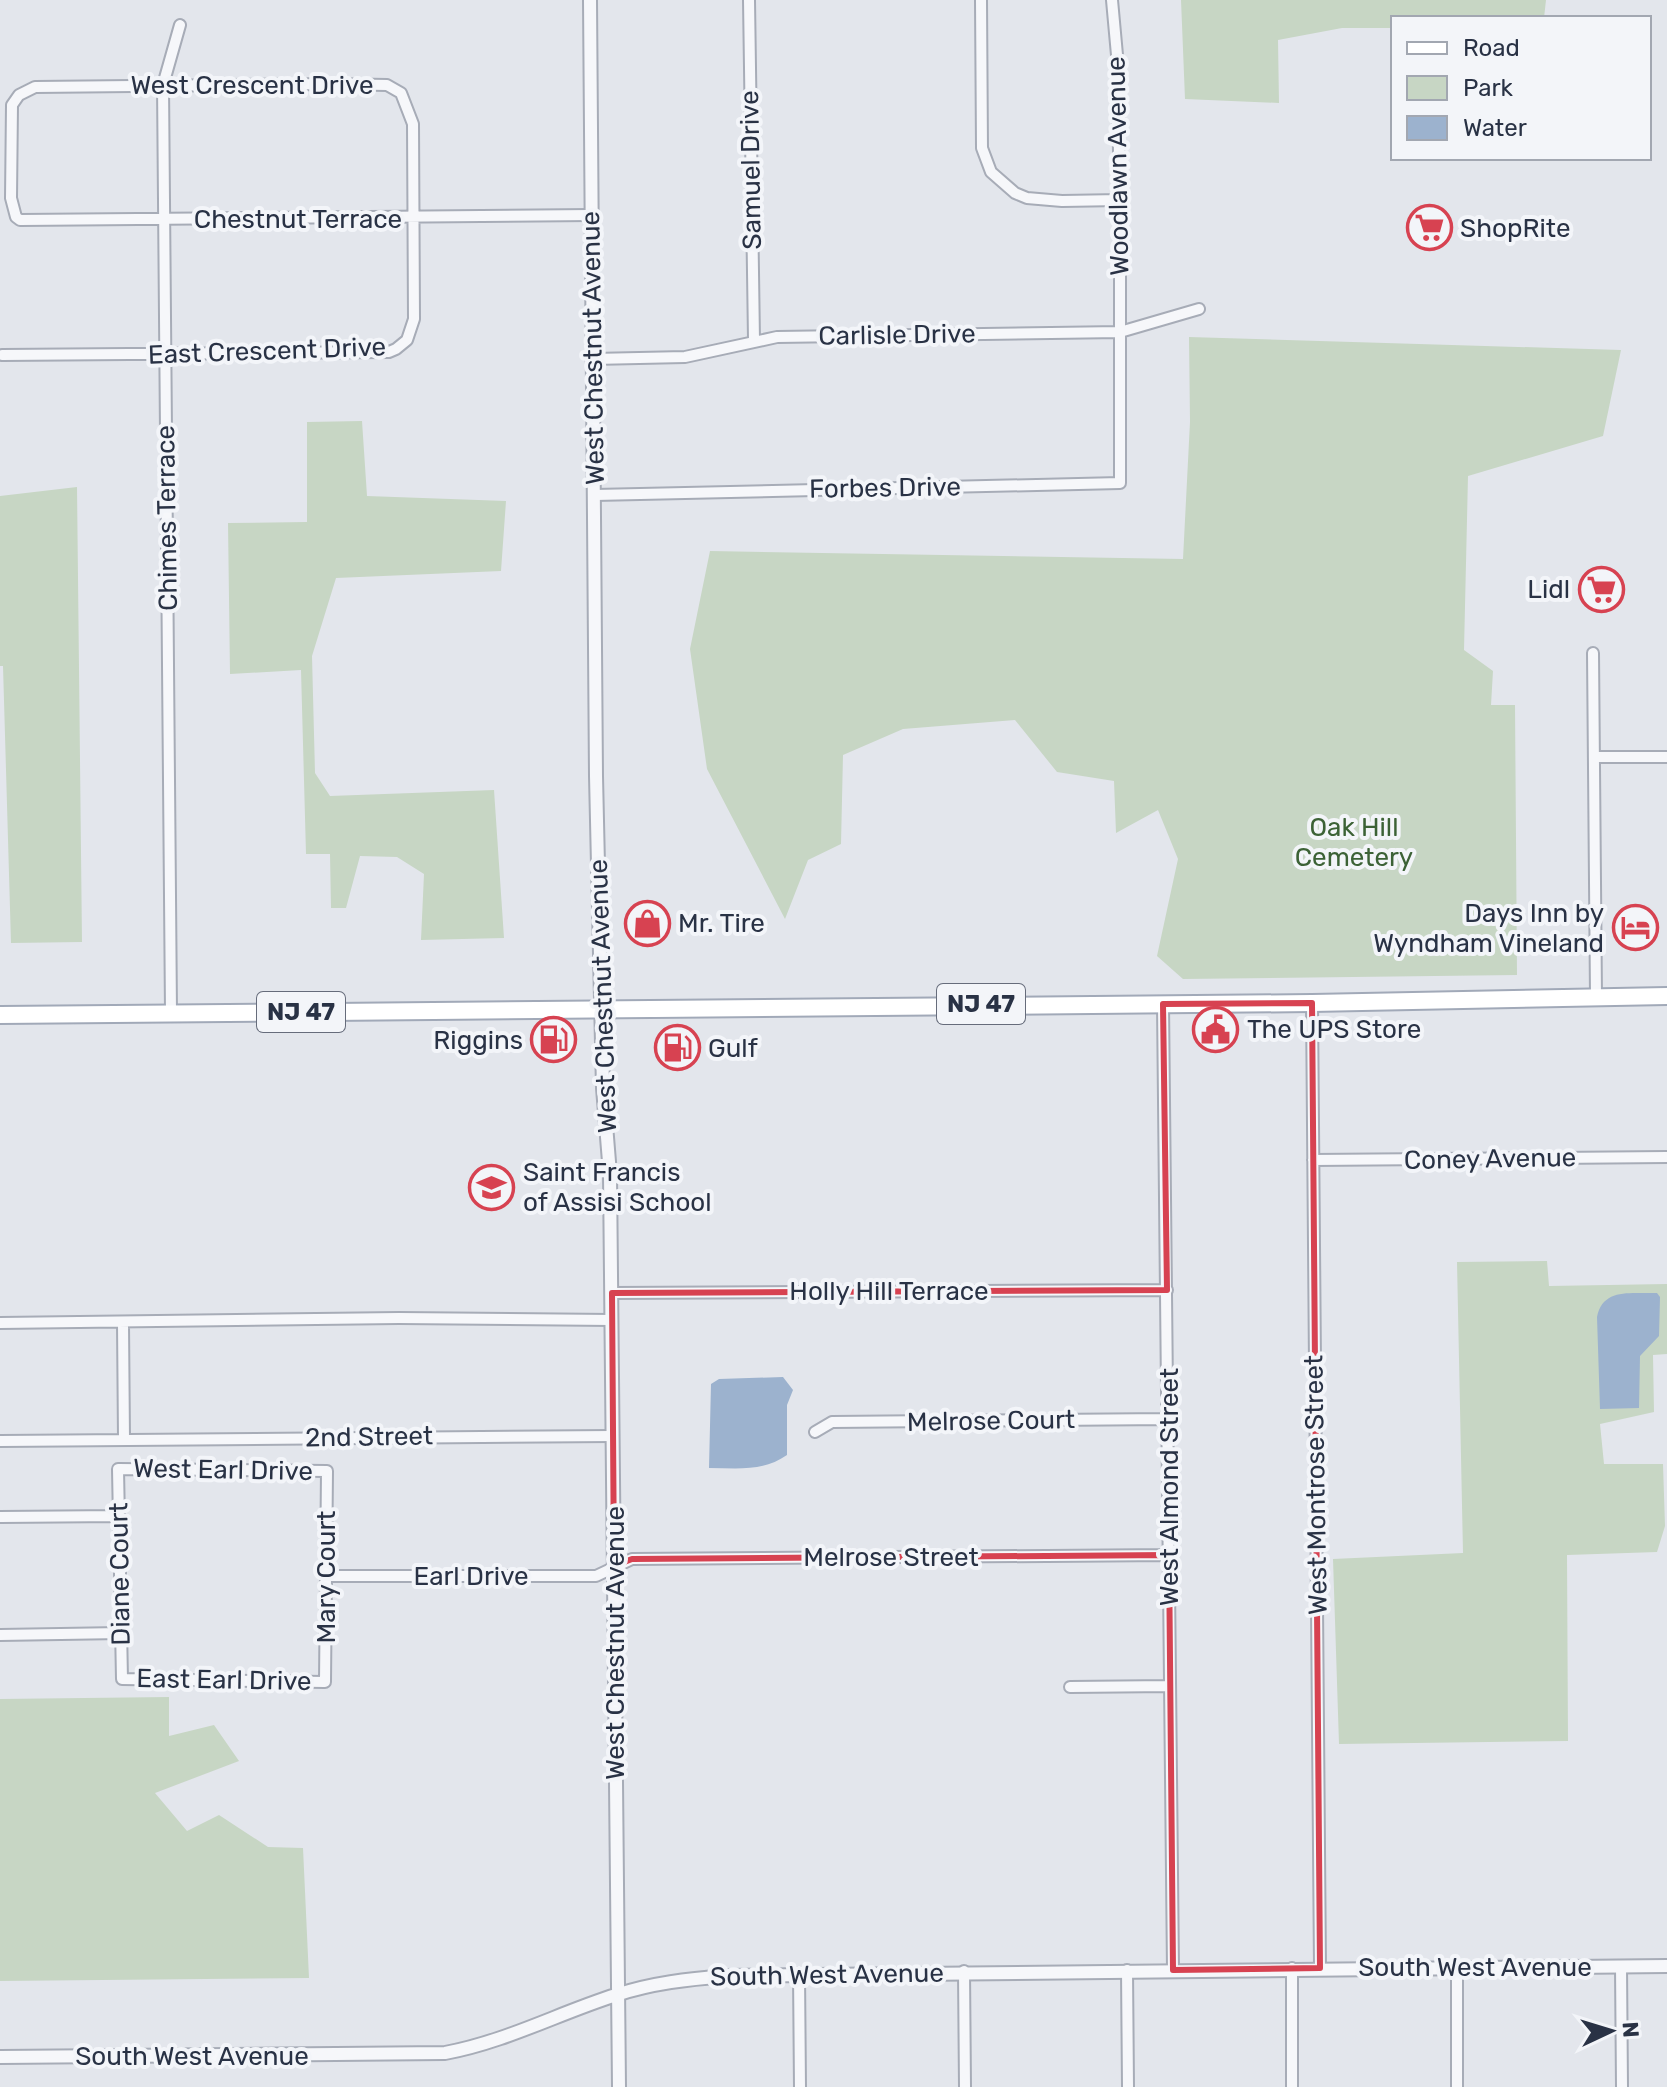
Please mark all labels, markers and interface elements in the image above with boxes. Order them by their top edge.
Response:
legend [1391,16,1651,160]
text: Road [1463,34,1520,62]
street label: Woodlawn Avenue [1101,56,1135,276]
street label: West Crescent Drive [131,70,373,101]
text: Park [1463,74,1514,102]
street label: Samuel Drive [734,90,768,250]
text: Water [1463,114,1527,142]
street label: Chestnut Terrace [194,204,402,235]
supermarket icon: ShopRite [1405,204,1453,252]
street label: West Chestnut Avenue [575,211,611,485]
place label: ShopRite [1460,213,1570,244]
street label: Carlisle Drive [818,318,976,352]
street label: East Crescent Drive [147,331,387,371]
street label: Chimes Terrace [150,425,184,611]
street label: Forbes Drive [809,471,961,505]
supermarket icon: Lidl [1577,565,1625,613]
place label: Lidl [1527,574,1570,605]
park label: Oak Hill Cemetery [1295,812,1413,873]
street label: West Chestnut Avenue [583,859,623,1133]
place label: Days Inn by Wyndham Vineland [1373,898,1604,959]
shop icon: Mr. Tire [623,899,671,947]
hotel icon: Days Inn by Wyndham Vineland [1611,904,1659,952]
place label: Mr. Tire [678,908,765,939]
road number: NJ 47 [937,984,1025,1024]
road number: NJ 47 [257,992,345,1032]
public building icon: The UPS Store [1192,1005,1240,1053]
place label: The UPS Store [1247,1014,1421,1045]
fuel station icon: Riggins [530,1016,578,1064]
fuel station icon: Gulf [653,1024,701,1072]
place label: Riggins [433,1025,523,1056]
place label: Gulf [708,1033,758,1064]
street label: Coney Avenue [1404,1142,1576,1176]
place label: Saint Francis of Assisi School [523,1157,712,1218]
school or university icon: Saint Francis of Assisi School [468,1163,516,1211]
street label: Holly Hill Terrace [789,1276,989,1307]
street label: West Montrose Street [1298,1355,1334,1615]
street label: West Almond Street [1154,1368,1185,1606]
street label: Melrose Court [907,1404,1075,1438]
street label: 2nd Street [305,1420,433,1454]
street label: West Earl Drive [133,1453,313,1487]
street label: Diane Court [103,1502,137,1646]
street label: West Chestnut Avenue [600,1506,631,1780]
street label: Mary Court [311,1511,342,1643]
street label: Melrose Street [803,1542,979,1573]
street label: Earl Drive [413,1561,529,1592]
street label: East Earl Drive [136,1663,312,1697]
street label: South West Avenue [1358,1952,1592,1983]
street label: South West Avenue [710,1957,944,1993]
north arrow [1571,1991,1651,2071]
text: N [1616,2021,1644,2038]
street label: South West Avenue [75,2041,309,2072]

